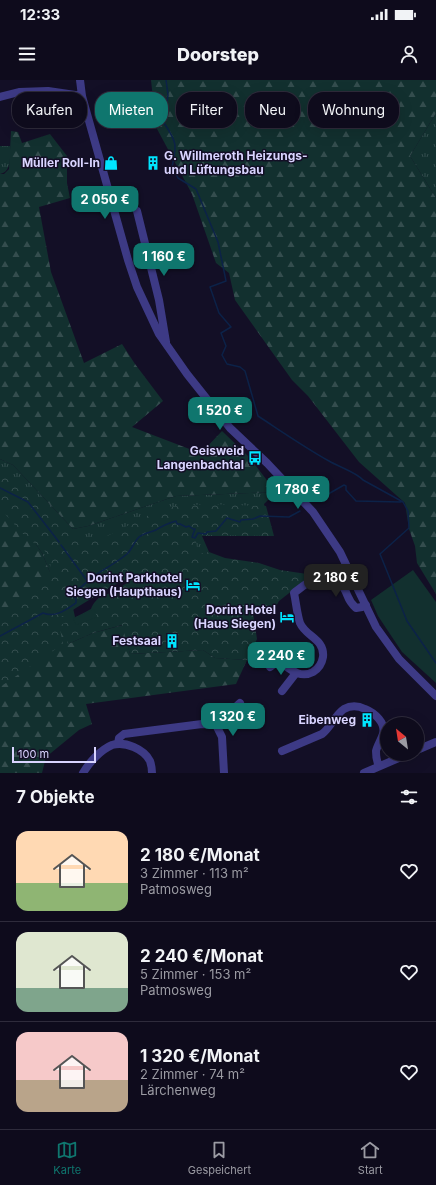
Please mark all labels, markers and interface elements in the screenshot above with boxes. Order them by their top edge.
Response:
text: 12:33 [20,5,60,24]
icon: menu [16,43,38,65]
icon: person [398,43,420,65]
text: Doorstep [177,44,259,65]
chip: Kaufen [12,92,87,128]
chip: Mieten [95,92,168,128]
chip: Filter [176,92,237,128]
chip: Neu [245,92,300,128]
chip: Wohnung [308,92,399,128]
place label: G. Willmeroth Heizungs- und Lüftungsbau [164,148,308,177]
place label: Müller Roll-In [22,155,100,170]
shop icon: Müller Roll-In [103,155,119,171]
building icon: G. Willmeroth Heizungs- und Lüftungsbau [145,155,161,171]
pin: 2 050 € [68,186,142,220]
text: 2 050 € [80,191,130,207]
pin: 1 160 € [127,243,201,277]
text: 1 160 € [142,248,186,264]
pin: 1 520 € [183,397,257,431]
text: 1 520 € [197,402,243,418]
place label: Geisweid Langenbachtal [157,443,244,472]
bus stop icon: Geisweid Langenbachtal [247,450,263,466]
pin: 1 780 € [261,476,335,510]
text: 1 780 € [275,481,321,497]
pin: 2 180 € [299,564,373,598]
text: 2 180 € [313,569,359,585]
place label: Dorint Parkhotel Siegen (Haupthaus) [66,570,182,599]
hotel icon: Dorint Parkhotel Siegen (Haupthaus) [185,577,201,593]
place label: Dorint Hotel (Haus Siegen) [194,602,276,631]
hotel icon: Dorint Hotel (Haus Siegen) [279,609,295,625]
place label: Festsaal [112,633,161,648]
building icon: Festsaal [164,633,180,649]
pin: 2 240 € [244,642,318,676]
text: 2 240 € [257,647,305,663]
pin: 1 320 € [196,703,270,737]
text: 1 320 € [210,708,256,724]
place label: Eibenweg [299,712,356,727]
building icon: Eibenweg [359,712,375,728]
north arrow [380,717,424,761]
map controls [380,717,424,761]
scale bar [12,745,96,764]
text: 100 m [18,747,49,761]
icon: filters [398,786,420,808]
text: 7 Objekte [16,787,95,807]
text: 2 180 €/Monat [140,845,260,865]
icon: home [48,847,96,895]
icon: heart [398,860,420,882]
text: 3 Zimmer · 113 m² [140,865,249,881]
text: Patmosweg [140,881,212,897]
text: 2 240 €/Monat [140,946,263,966]
icon: home [48,948,96,996]
icon: heart [398,961,420,983]
text: 5 Zimmer · 153 m² [140,966,251,982]
text: Patmosweg [140,982,212,998]
text: 1 320 €/Monat [140,1046,260,1066]
icon: home [48,1048,96,1096]
icon: heart [398,1061,420,1083]
text: 2 Zimmer · 74 m² [140,1066,245,1082]
text: Lärchenweg [140,1082,216,1098]
tab: Karte [53,1139,81,1177]
tab: Gespeichert [188,1139,251,1177]
tab: Start [358,1139,383,1177]

